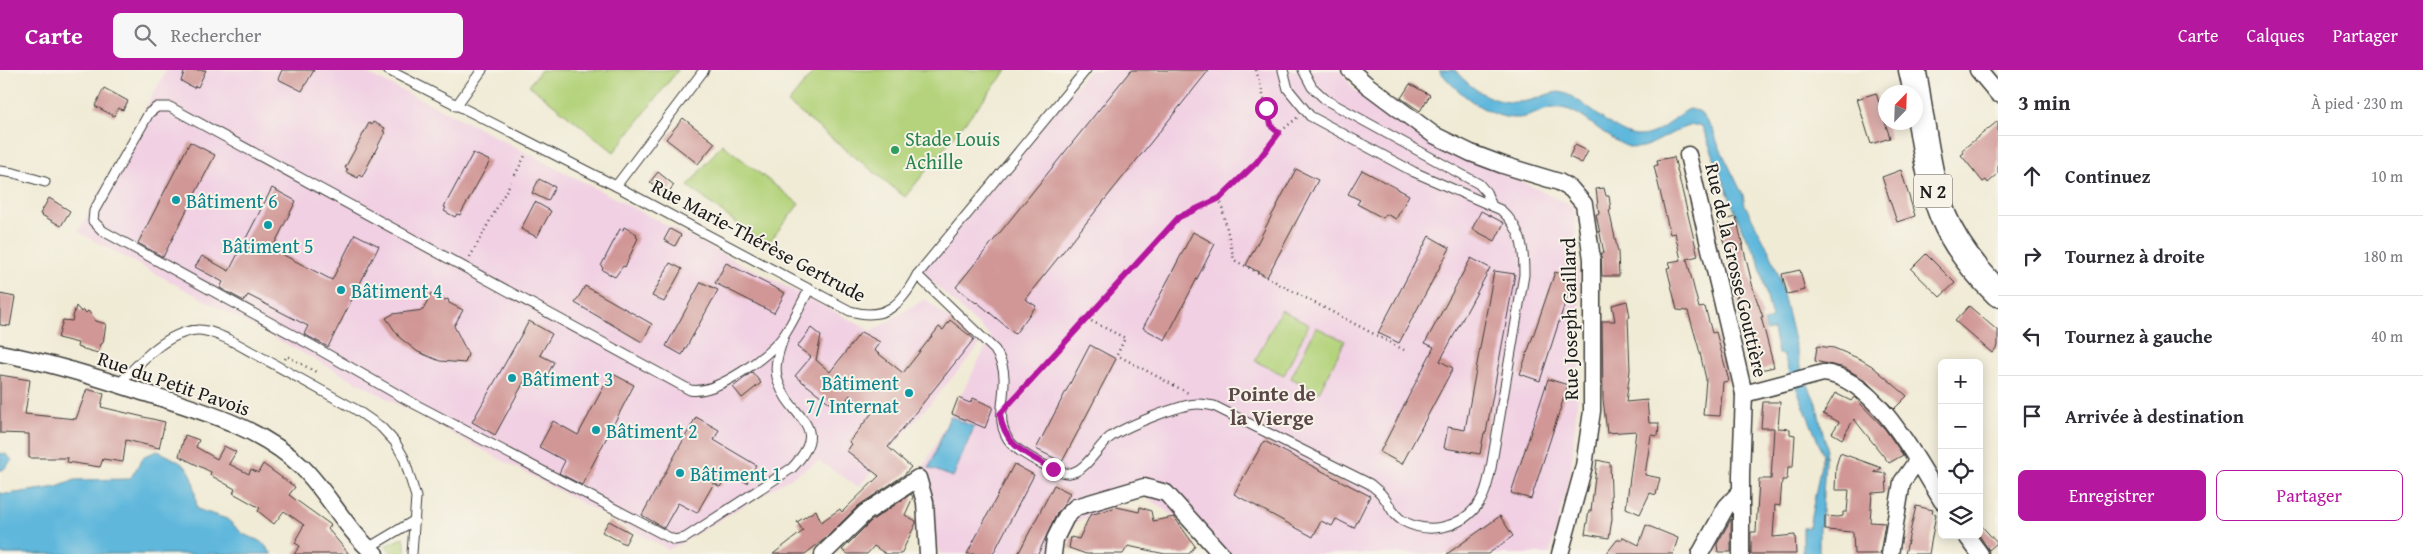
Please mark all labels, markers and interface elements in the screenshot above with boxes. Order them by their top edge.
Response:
search box [113,13,463,58]
text: Carte [25,18,83,53]
icon: search [131,21,159,49]
text: Rechercher [171,21,261,49]
text: Carte [2178,22,2219,49]
text: Calques [2247,22,2305,49]
text: Partager [2333,22,2398,49]
north arrow [1878,85,1923,130]
text: 3 min [2018,87,2070,118]
text: À pied · 230 m [2311,91,2403,115]
route start [1255,97,1278,120]
place label: Stade Louis Achille [905,124,1000,176]
marker: Stade Louis Achille [889,144,901,156]
street label: Rue de la Grosse Gouttière [1698,160,1776,380]
icon: ahead [2018,162,2046,190]
text: Continuez [2065,162,2151,190]
text: 10 m [2371,164,2403,188]
street label: Rue Marie-Thérèse Gertrude [647,171,871,309]
road number: N 2 [1914,174,1952,208]
place label: Bâtiment 6 [186,186,278,215]
marker: Bâtiment 6 [170,194,182,206]
marker: Bâtiment 5 [262,219,274,231]
place label: Bâtiment 5 [222,231,314,260]
street label: Rue Joseph Gaillard [1553,237,1585,401]
icon: right [2018,242,2046,270]
text: Tournez à droite [2065,242,2205,270]
text: 180 m [2363,244,2403,268]
place label: Bâtiment 4 [351,276,443,305]
marker: Bâtiment 4 [335,284,347,296]
icon: left [2018,322,2046,350]
text: Tournez à gauche [2065,322,2213,350]
text: 40 m [2371,324,2403,348]
street label: Rue du Petit Pavois [94,343,254,423]
map controls [1938,359,1983,539]
button: + [1938,359,1983,404]
place label: Bâtiment 3 [522,364,614,393]
place label: Bâtiment 7/ Internat [806,368,899,420]
marker: Bâtiment 3 [506,372,518,384]
district label: Pointe de la Vierge [1228,378,1316,433]
marker: Bâtiment 7/ Internat [903,387,915,399]
icon: arrive [2018,402,2046,430]
text: Arrivée à destination [2065,402,2244,430]
button: − [1938,404,1983,449]
place label: Bâtiment 2 [606,416,698,445]
marker: Bâtiment 2 [590,424,602,436]
button: locate [1938,449,1983,494]
route end [1042,458,1065,481]
place label: Bâtiment 1 [690,459,782,488]
marker: Bâtiment 1 [674,467,686,479]
button: Enregistrer [2018,470,2206,521]
button: Partager [2216,470,2403,521]
button: layers [1938,494,1983,539]

